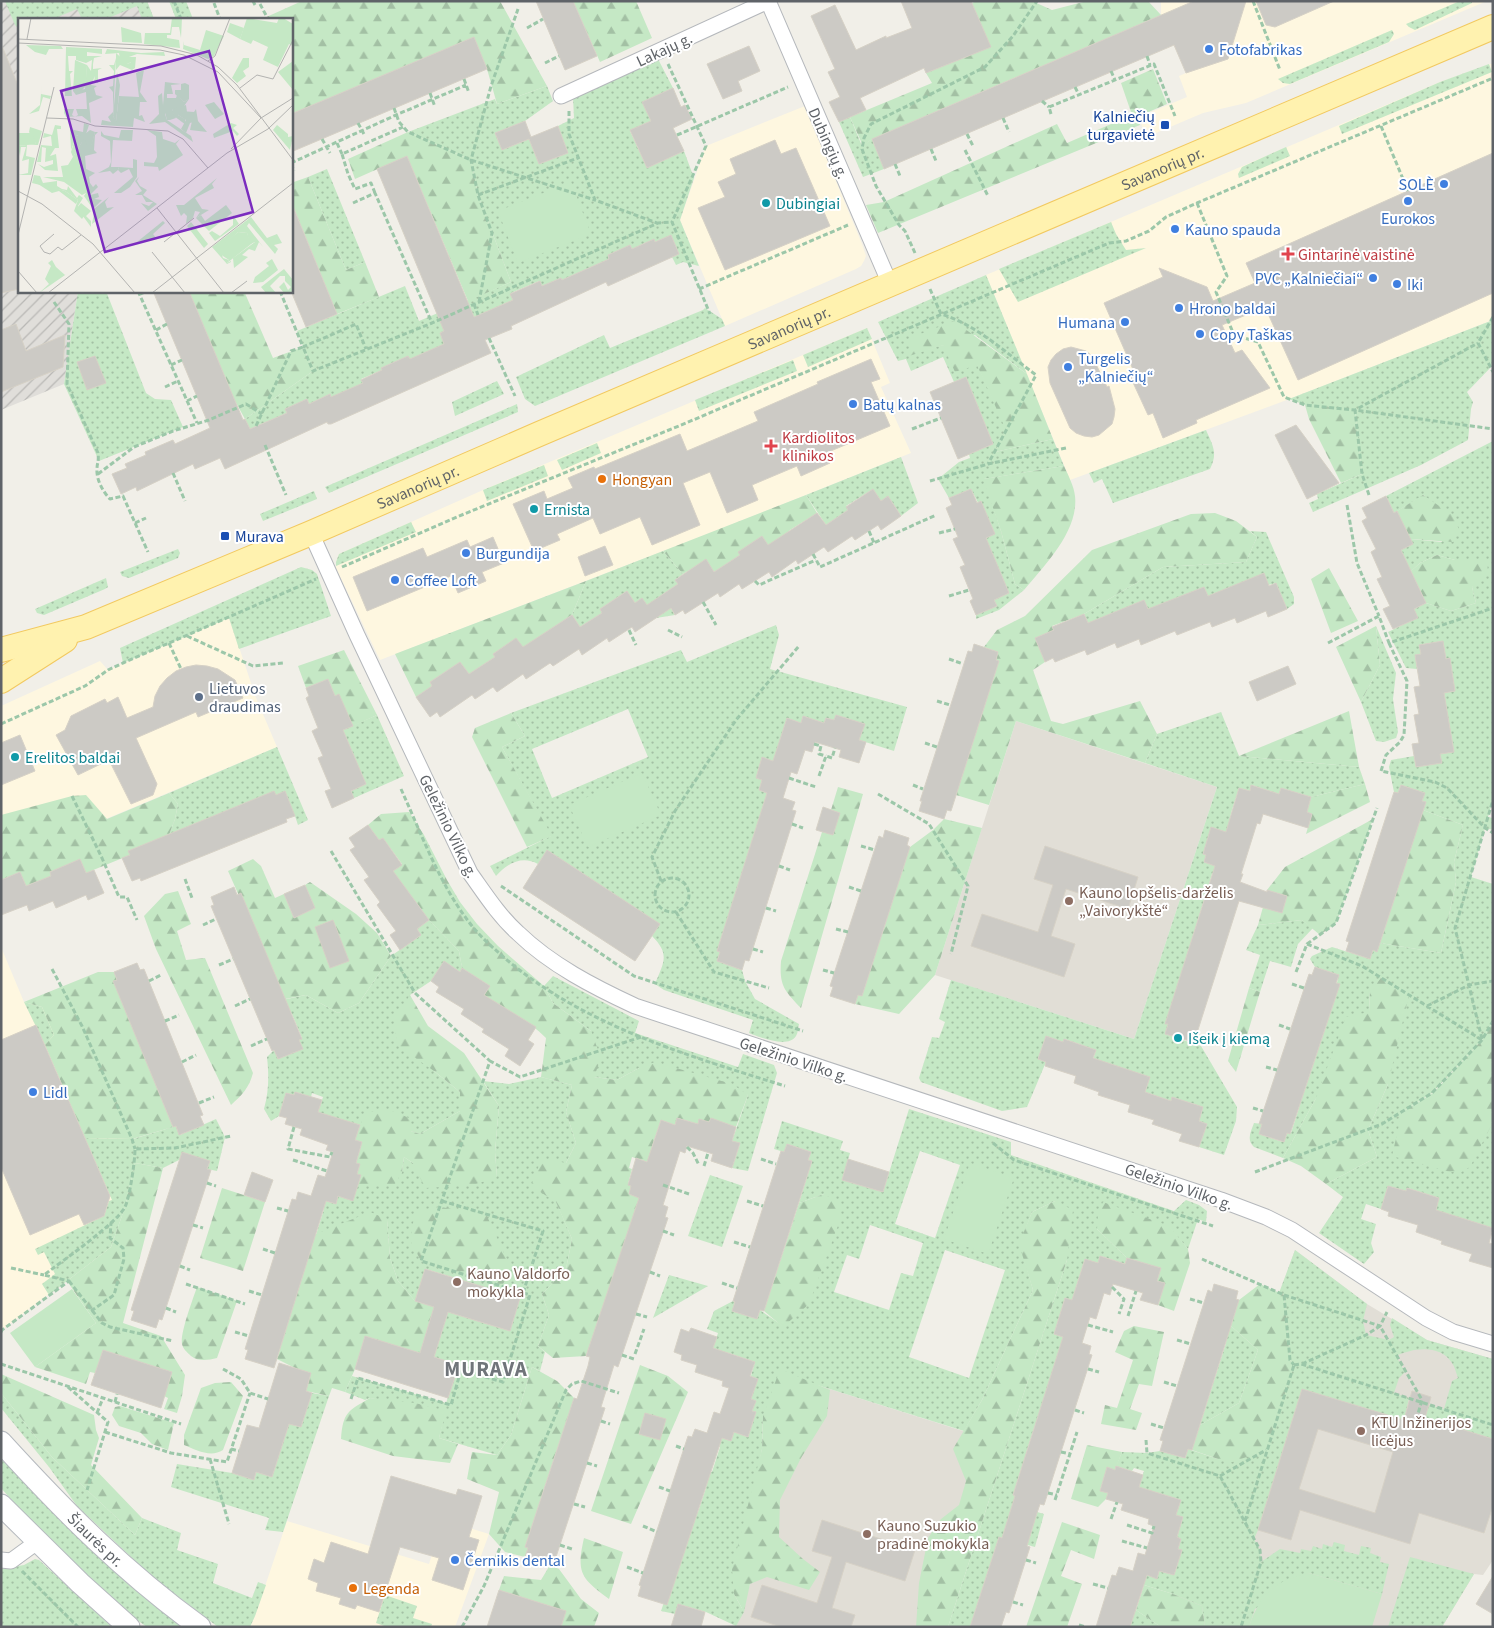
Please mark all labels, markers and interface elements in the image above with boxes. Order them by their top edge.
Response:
inset map [18,18,292,292]
street label: Lakajų g. [633,27,696,72]
place label: Fotofabrikas [1219,39,1302,61]
marker: Fotofabrikas [1203,43,1215,55]
street label: Dubingių g. [803,104,854,183]
place label: Kalniečių turgavietė [1087,106,1155,146]
marker: Kalniečių turgavietė [1159,119,1171,131]
street label: Savanorių pr. [1118,142,1207,196]
place label: SOLÈ [1399,174,1434,196]
marker: SOLÈ [1438,178,1450,190]
place label: Dubingiai [776,193,840,215]
marker: Eurokos [1402,195,1414,207]
marker: Dubingiai [760,197,772,209]
place label: Eurokos [1381,208,1435,230]
place label: Kauno spauda [1185,219,1281,241]
marker: Kauno spauda [1169,223,1181,235]
place label: Gintarinė vaistinė [1298,244,1415,266]
marker: Gintarinė vaistinė [1282,248,1294,260]
place label: PVC „Kalniečiai“ [1255,268,1363,290]
marker: PVC „Kalniečiai“ [1367,272,1379,284]
place label: Iki [1407,274,1423,296]
marker: Iki [1391,278,1403,290]
place label: Hrono baldai [1189,298,1276,320]
street label: Savanorių pr. [744,301,834,356]
marker: Hrono baldai [1173,302,1185,314]
place label: Humana [1058,312,1115,334]
marker: Humana [1119,316,1131,328]
place label: Copy Taškas [1210,324,1292,346]
marker: Copy Taškas [1194,328,1206,340]
place label: Turgelis „Kalniečių“ [1078,348,1154,388]
marker: Turgelis „Kalniečių“ [1062,361,1074,373]
place label: Batų kalnas [863,394,941,416]
marker: Batų kalnas [847,398,859,410]
place label: Kardiolitos klinikos [782,427,855,467]
marker: Kardiolitos klinikos [764,439,778,453]
street label: Savanorių pr. [373,460,463,515]
place label: Hongyan [612,469,672,491]
marker: Hongyan [596,473,608,485]
place label: Ernista [544,499,590,521]
marker: Ernista [528,503,540,515]
place label: Murava [235,526,284,548]
marker: Murava [219,530,231,542]
place label: Burgundija [476,543,550,565]
marker: Burgundija [460,547,472,559]
place label: Coffee Loft [405,570,477,592]
marker: Coffee Loft [389,574,401,586]
place label: Lietuvos draudimas [209,678,281,718]
marker: Lietuvos draudimas [193,691,205,703]
place label: Erelitos baldai [25,747,120,769]
marker: Erelitos baldai [9,751,21,763]
street label: Geležinio Vilko g. [413,771,483,882]
place label: Kauno lopšelis-darželis „Vaivorykštė“ [1079,882,1234,922]
marker: Kauno lopšelis-darželis „Vaivorykštė“ [1063,895,1075,907]
place label: Išeik į kiemą [1188,1028,1270,1050]
street label: Geležinio Vilko g. [737,1032,851,1088]
marker: Išeik į kiemą [1172,1032,1184,1044]
place label: Lidl [43,1082,68,1104]
marker: Lidl [27,1086,39,1098]
street label: Geležinio Vilko g. [1122,1158,1236,1216]
place label: Kauno Valdorfo mokykla [467,1263,570,1303]
marker: Kauno Valdorfo mokykla [451,1276,463,1288]
district label: MURAVA [444,1354,528,1384]
place label: KTU Inžinerijos licėjus [1371,1412,1472,1452]
marker: KTU Inžinerijos licėjus [1355,1425,1367,1437]
street label: Šiaurės pr. [62,1508,128,1572]
place label: Kauno Suzukio pradinė mokykla [877,1515,989,1555]
marker: Kauno Suzukio pradinė mokykla [861,1528,873,1540]
place label: Černikis dental [465,1550,565,1572]
marker: Černikis dental [449,1554,461,1566]
place label: Legenda [363,1578,420,1600]
marker: Legenda [347,1582,359,1594]

